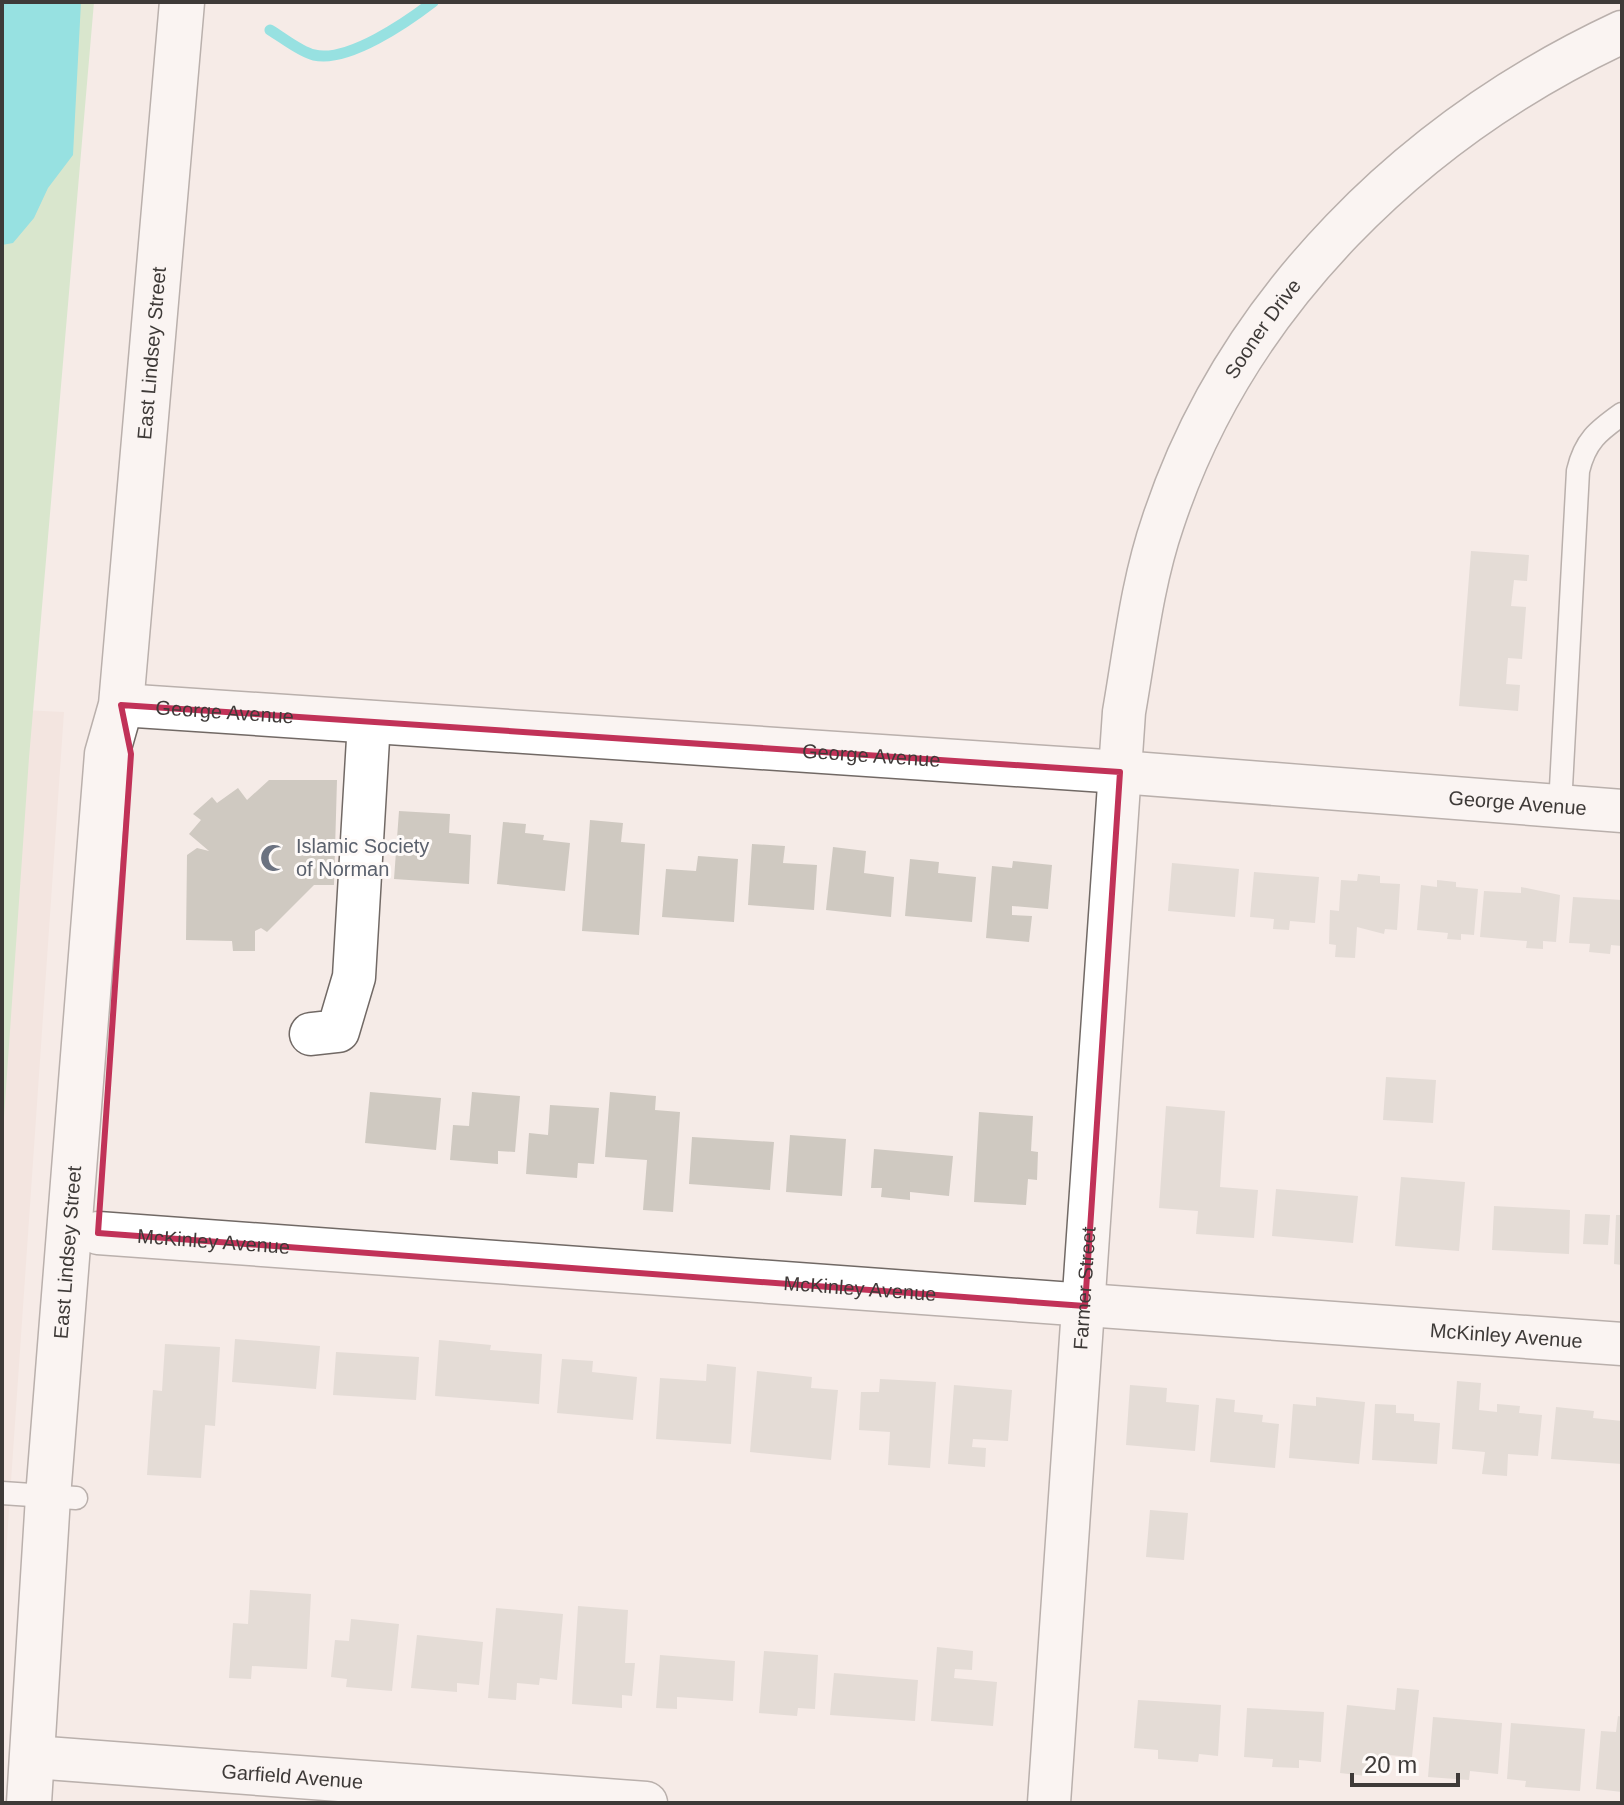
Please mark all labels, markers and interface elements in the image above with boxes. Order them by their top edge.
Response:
street label: East Lindsey Street [133,265,170,441]
street label: Sooner Drive [1220,275,1305,383]
street label: George Avenue [155,696,295,728]
street label: George Avenue [801,740,941,771]
street label: George Avenue [1448,787,1588,819]
place label: Islamic Society of Norman [296,835,429,880]
mosque icon: Islamic Society of Norman [259,843,289,873]
street label: East Lindsey Street [50,1165,85,1340]
street label: McKinley Avenue [137,1225,291,1258]
street label: Farmer Street [1069,1225,1100,1351]
street label: McKinley Avenue [783,1272,937,1305]
street label: McKinley Avenue [1429,1319,1583,1352]
scale bar [1352,1737,1458,1787]
text: 20 m [1364,1751,1417,1778]
street label: Garfield Avenue [221,1760,364,1793]

